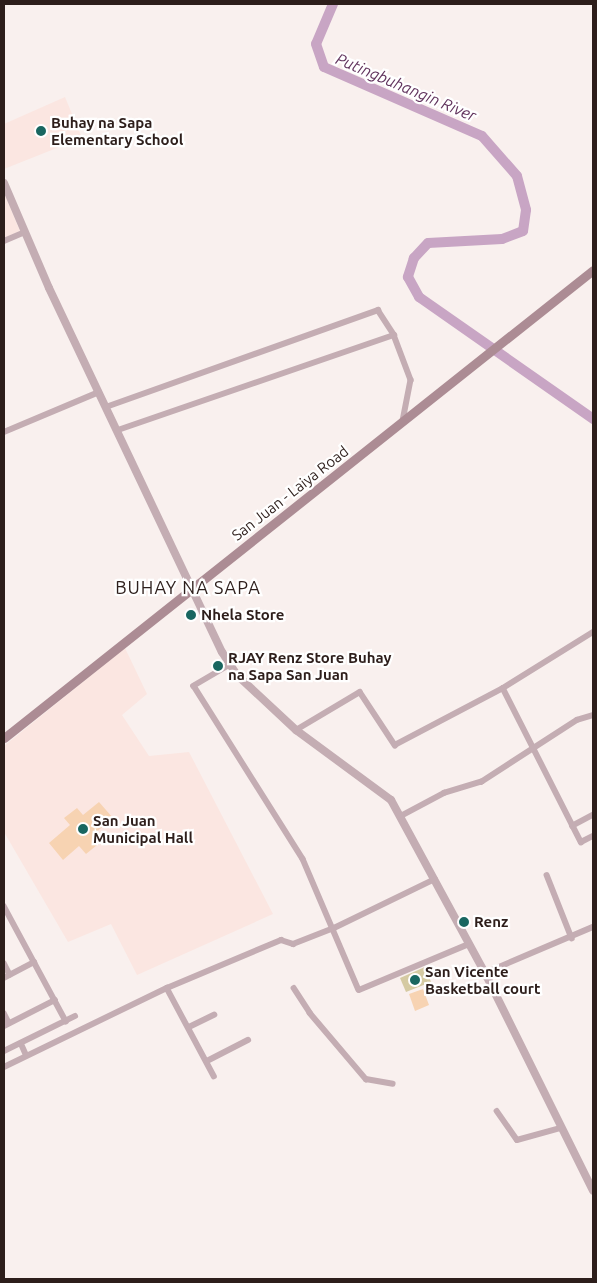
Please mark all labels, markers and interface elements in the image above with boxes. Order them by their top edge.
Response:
water label: Putingbuhangin River [333,49,479,125]
place label: Buhay na Sapa Elementary School [51,113,183,148]
marker: Buhay na Sapa Elementary School [35,125,47,137]
street label: San Juan - Laiya Road [228,442,352,544]
district label: BUHAY NA SAPA [114,576,262,598]
place label: Nhela Store [201,606,284,624]
marker: Nhela Store [185,609,197,621]
place label: RJAY Renz Store Buhay na Sapa San Juan [228,648,391,683]
marker: RJAY Renz Store Buhay na Sapa San Juan [212,660,224,672]
place label: San Juan Municipal Hall [93,811,193,846]
marker: San Juan Municipal Hall [77,823,89,835]
place label: Renz [474,913,508,931]
marker: Renz [458,916,470,928]
place label: San Vicente Basketball court [425,962,541,997]
marker: San Vicente Basketball court [409,974,421,986]

